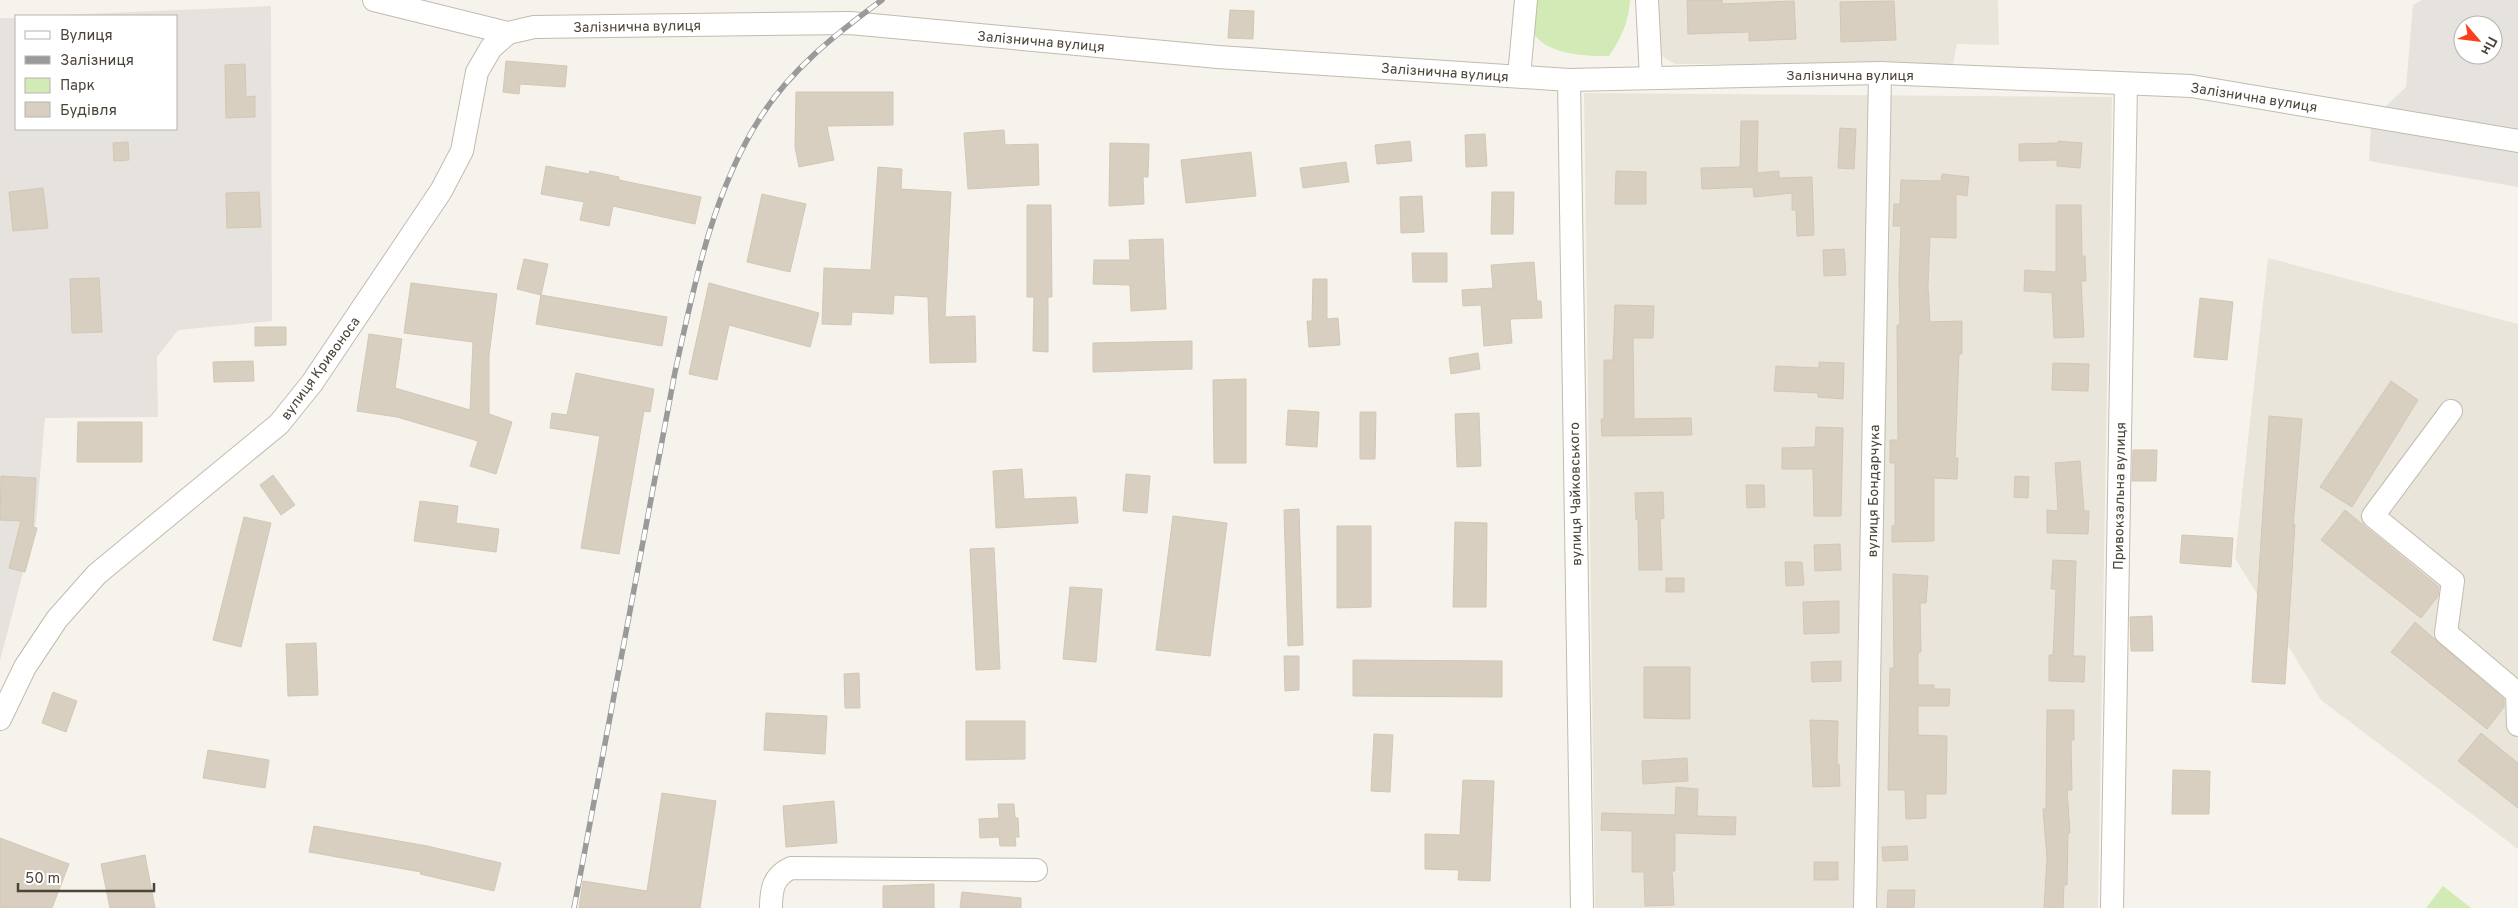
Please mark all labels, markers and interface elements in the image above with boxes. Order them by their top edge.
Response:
legend [15,15,178,130]
north arrow [2453,15,2503,65]
street label: Залізнична вулиця [573,18,701,37]
text: Вулиця [60,27,113,46]
street label: Залізнична вулиця [976,28,1105,57]
text: Пн [2476,33,2500,58]
text: Залізниця [60,52,134,71]
street label: Залізнична вулиця [1380,61,1509,86]
street label: Залізнична вулиця [1786,68,1914,85]
text: Парк [60,77,95,96]
street label: Залізнична вулиця [2189,80,2318,117]
text: Будівля [60,102,117,121]
street label: вулиця Кривоноса [278,314,364,424]
street label: вулиця Чайковського [1567,422,1586,566]
street label: Привокзальна вулиця [2111,422,2130,570]
street label: вулиця Бондарчука [1865,424,1884,558]
scale bar [18,860,154,892]
text: 50 m [25,870,60,889]

